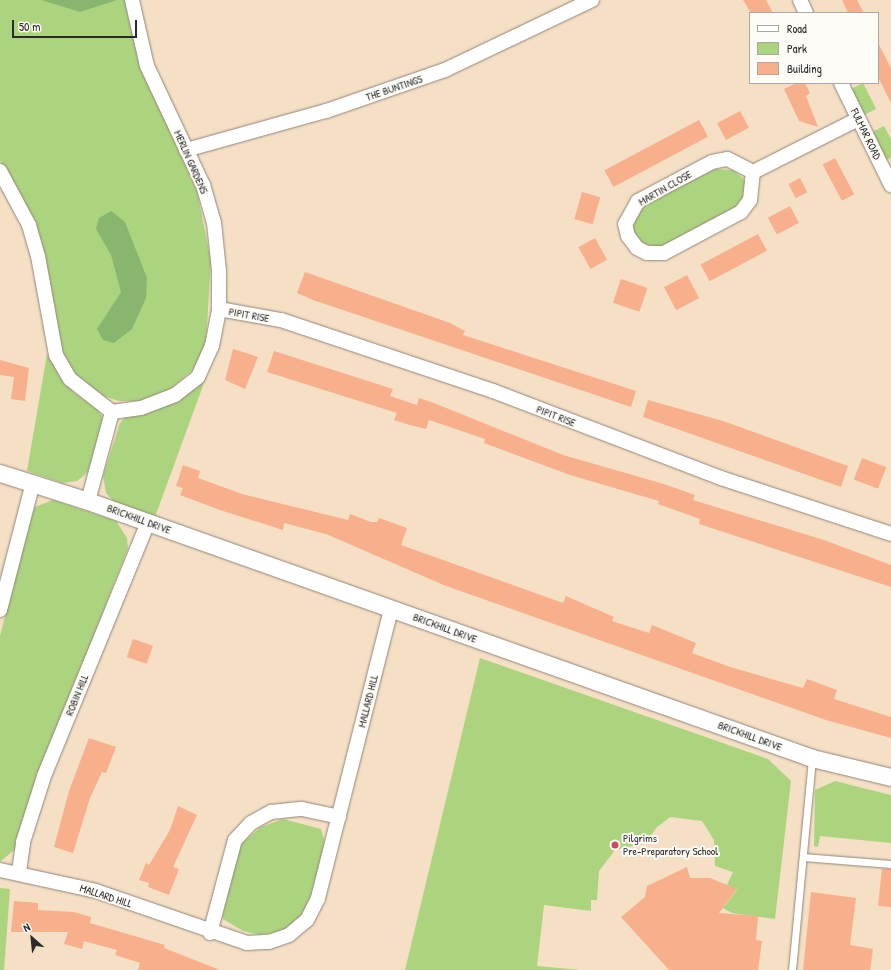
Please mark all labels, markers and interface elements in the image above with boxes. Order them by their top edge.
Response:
scale bar [14,12,139,38]
legend [749,12,879,84]
text: 50 m [19,18,40,35]
text: Road [787,20,807,37]
text: Park [787,40,807,57]
text: Building [787,60,822,77]
street label: THE BUNTINGS [364,72,424,104]
street label: FULMAR ROAD [848,106,884,162]
street label: MERLIN GARDENS [171,128,211,196]
street label: MARTIN CLOSE [636,167,694,209]
street label: PIPIT RISE [228,305,270,325]
street label: PIPIT RISE [535,403,577,429]
street label: BRICKHILL DRIVE [105,501,173,537]
street label: BRICKHILL DRIVE [411,610,479,646]
street label: ROBIN HILL [63,672,91,718]
street label: MALLARD HILL [355,673,381,729]
street label: BRICKHILL DRIVE [716,718,784,754]
place label: Pilgrims Pre-Preparatory School [623,832,718,858]
marker: Pilgrims Pre-Preparatory School [610,840,620,850]
street label: MALLARD HILL [78,881,134,911]
north arrow [12,918,52,958]
text: N [21,920,32,935]

